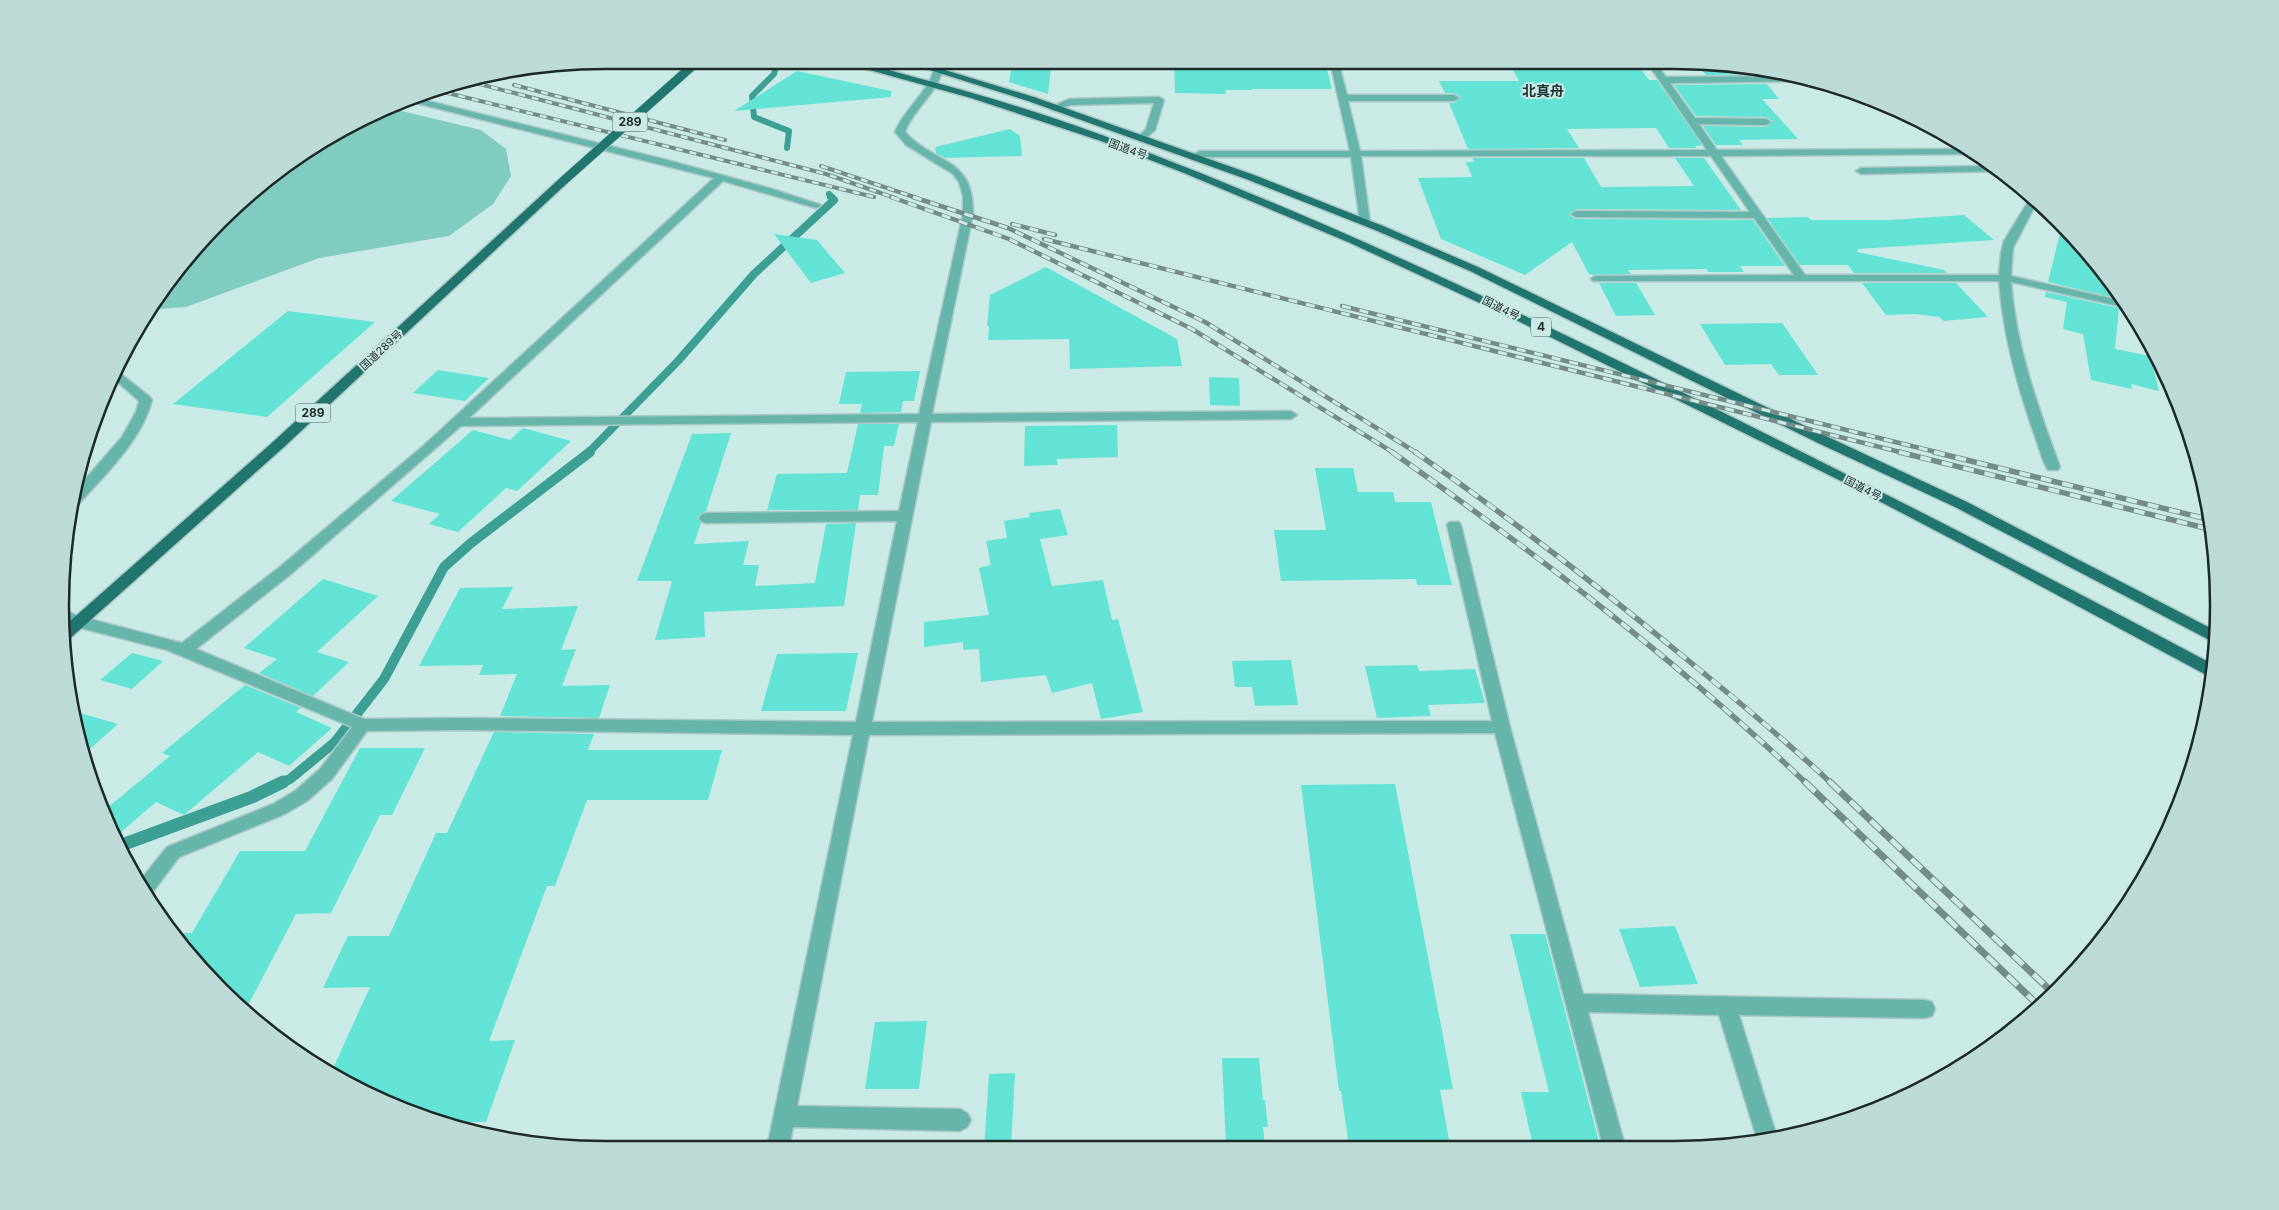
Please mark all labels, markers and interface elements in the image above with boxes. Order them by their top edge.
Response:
district label: 北真舟 [1522,82,1564,99]
road number: 289 [612,112,648,132]
street label: 国道4号 [1107,136,1149,162]
street label: 国道4号 [1480,293,1522,323]
road number: 4 [1531,318,1551,337]
street label: 国道289号 [357,327,405,373]
road number: 289 [296,403,330,422]
street label: 国道4号 [1842,473,1884,503]

